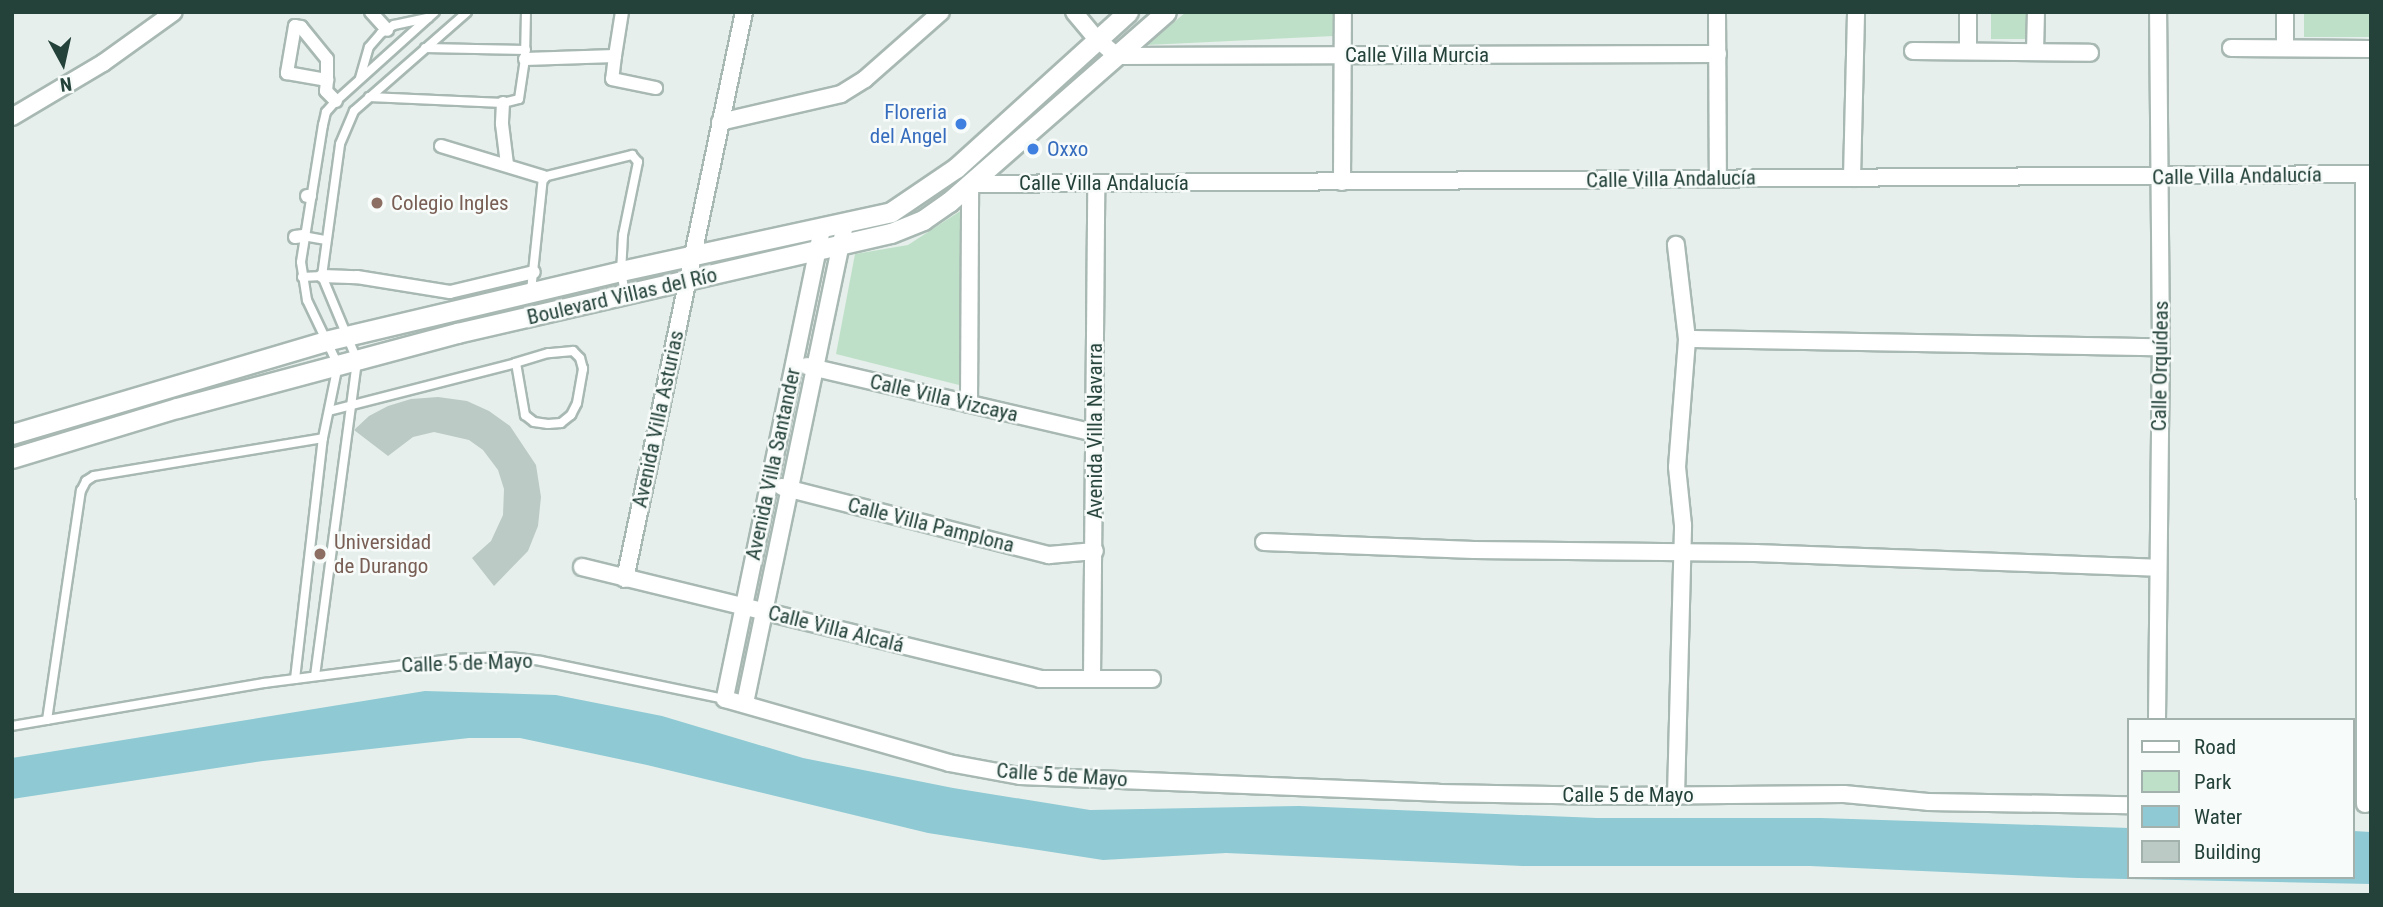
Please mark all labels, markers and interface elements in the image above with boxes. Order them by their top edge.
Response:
north arrow [28,28,98,98]
street label: Calle Villa Murcia [1345,42,1489,68]
text: N [59,72,73,96]
place label: Floreria del Angel [870,99,947,149]
marker: Floreria del Angel [953,116,969,132]
place label: Oxxo [1047,136,1088,162]
marker: Oxxo [1025,141,1041,157]
street label: Calle Villa Andalucía [2152,162,2322,190]
street label: Calle Villa Andalucía [1586,165,1756,193]
street label: Calle Villa Andalucía [1019,170,1189,196]
place label: Colegio Ingles [391,190,509,216]
marker: Colegio Ingles [369,195,385,211]
street label: Boulevard Villas del Río [525,262,719,330]
street label: Calle Orquídeas [2146,300,2174,432]
street label: Avenida Villa Asturias [627,328,689,510]
street label: Avenida Villa Navarra [1082,343,1108,519]
street label: Avenida Villa Santander [740,366,806,562]
street label: Calle Villa Vizcaya [867,369,1021,427]
street label: Calle Villa Pamplona [845,492,1017,558]
place label: Universidad de Durango [334,529,431,579]
marker: Universidad de Durango [312,546,328,562]
street label: Calle Villa Alcalá [766,600,906,658]
street label: Calle 5 de Mayo [401,648,533,678]
legend [2128,718,2355,879]
text: Road [2194,735,2236,759]
street label: Calle 5 de Mayo [996,758,1128,792]
text: Park [2194,770,2231,794]
street label: Calle 5 de Mayo [1562,782,1694,808]
text: Water [2194,805,2242,829]
text: Building [2194,840,2261,864]

